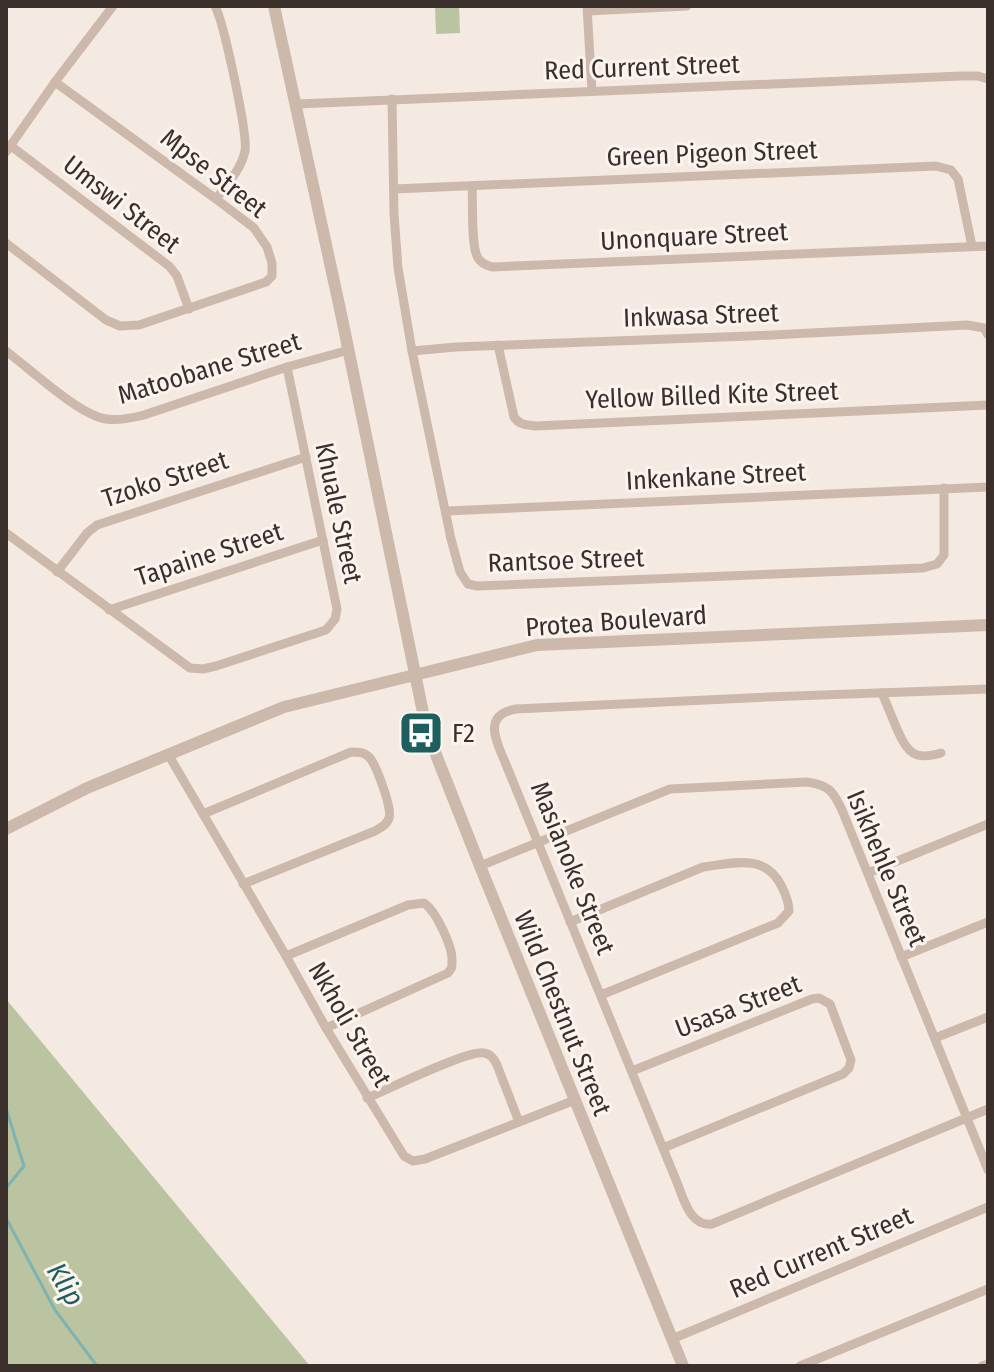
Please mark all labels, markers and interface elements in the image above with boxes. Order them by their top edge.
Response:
street label: Red Current Street [544,49,741,86]
street label: Mpse Street [154,122,273,225]
street label: Green Pigeon Street [606,134,818,173]
street label: Umswi Street [57,149,187,260]
street label: Unonquare Street [599,216,789,257]
street label: Inkwasa Street [623,297,780,334]
street label: Matoobane Street [114,326,305,411]
street label: Yellow Billed Kite Street [585,376,840,415]
street label: Khuale Street [308,440,369,587]
street label: Tzoko Street [98,444,232,514]
street label: Inkenkane Street [625,456,807,497]
street label: Tapaine Street [132,516,287,593]
street label: Rantsoe Street [487,542,645,579]
street label: Protea Boulevard [524,600,708,643]
bus stop icon: F2 [397,709,445,757]
place label: F2 [452,718,475,749]
street label: Masianoke Street [524,777,621,960]
street label: Isikhehle Street [840,786,934,951]
street label: Wild Chestnut Street [507,906,618,1120]
street label: Nkholi Street [301,956,398,1092]
street label: Usasa Street [671,968,806,1045]
street label: Red Current Street [725,1200,918,1305]
water label: Klip [40,1257,91,1312]

